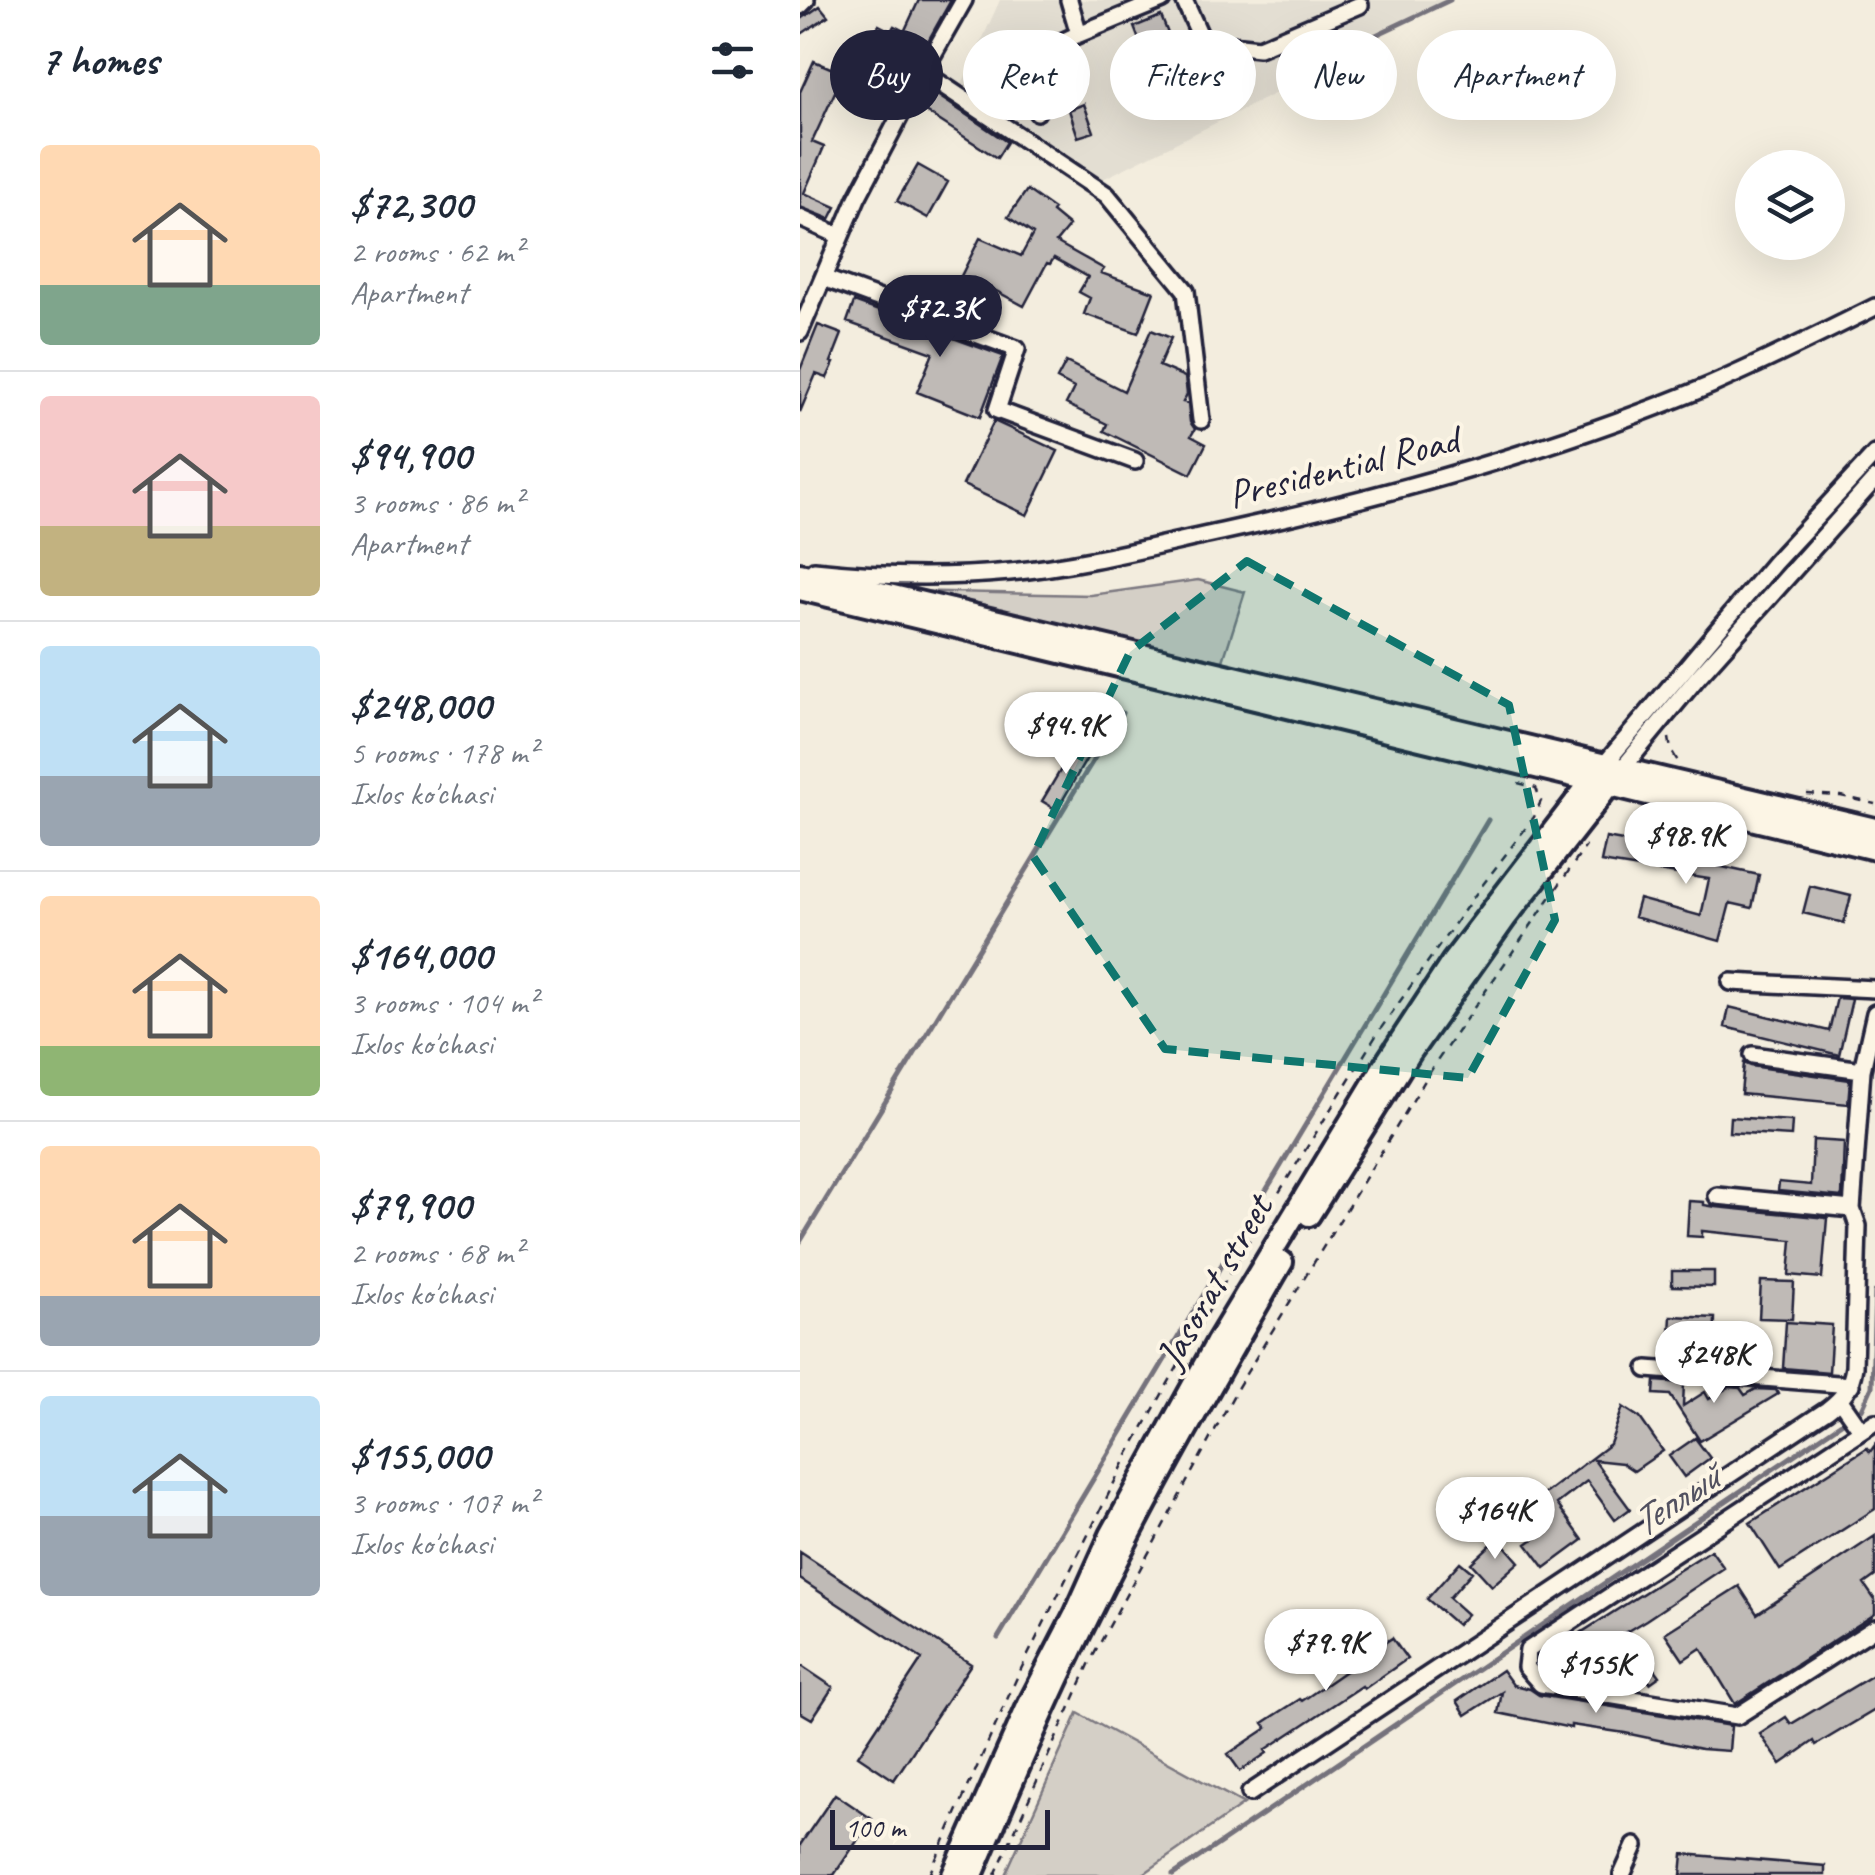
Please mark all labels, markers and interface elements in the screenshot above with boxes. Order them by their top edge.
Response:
chip: Buy [830,30,943,120]
chip: Rent [963,30,1090,120]
chip: Filters [1110,30,1256,120]
chip: New [1276,30,1397,120]
chip: Apartment [1417,30,1616,120]
icon: filters [705,33,760,88]
text: 7 homes [40,34,158,87]
map controls [1735,150,1845,260]
button: layers [1735,150,1845,260]
text: $72,300 [350,178,472,231]
icon: home [120,185,240,305]
text: 2 rooms · 62 m² [350,231,523,272]
text: Apartment [350,272,468,313]
pin: $72.3K [859,275,1021,360]
text: $72.3K [900,287,980,328]
street label: Presidential Road [1223,413,1469,520]
text: $94,900 [350,429,471,482]
icon: home [120,436,240,556]
text: 3 rooms · 86 m² [350,482,523,523]
text: Apartment [350,523,468,564]
text: $248,000 [350,679,491,732]
icon: home [120,686,240,806]
pin: $94.9K [985,692,1147,777]
text: $94.9K [1026,704,1106,745]
text: 5 rooms · 178 m² [350,732,537,773]
text: Ixlos ko'chasi [350,773,493,814]
pin: $98.9K [1605,802,1767,887]
text: $98.9K [1646,814,1726,855]
text: $164,000 [350,929,492,982]
icon: home [120,936,240,1056]
text: 3 rooms · 104 m² [350,982,537,1023]
text: Ixlos ko'chasi [350,1023,493,1064]
text: $79,900 [350,1179,471,1232]
street label: Jasorat street [1144,1183,1285,1379]
icon: home [120,1186,240,1306]
text: 2 rooms · 68 m² [350,1232,523,1273]
text: Ixlos ko'chasi [350,1273,493,1314]
pin: $248K [1644,1321,1784,1406]
text: $248K [1677,1333,1751,1374]
text: $155,000 [350,1429,489,1482]
icon: home [120,1436,240,1556]
water label: Теплый [1620,1447,1736,1549]
pin: $164K [1425,1477,1565,1562]
text: 3 rooms · 107 m² [350,1482,537,1523]
text: $164K [1458,1489,1532,1530]
text: Ixlos ko'chasi [350,1523,493,1564]
pin: $79.9K [1245,1609,1407,1694]
text: $79.9K [1286,1621,1366,1662]
pin: $155K [1526,1631,1666,1716]
text: $155K [1560,1643,1632,1684]
scale bar [830,1805,1050,1850]
text: 100 m [845,1810,905,1845]

